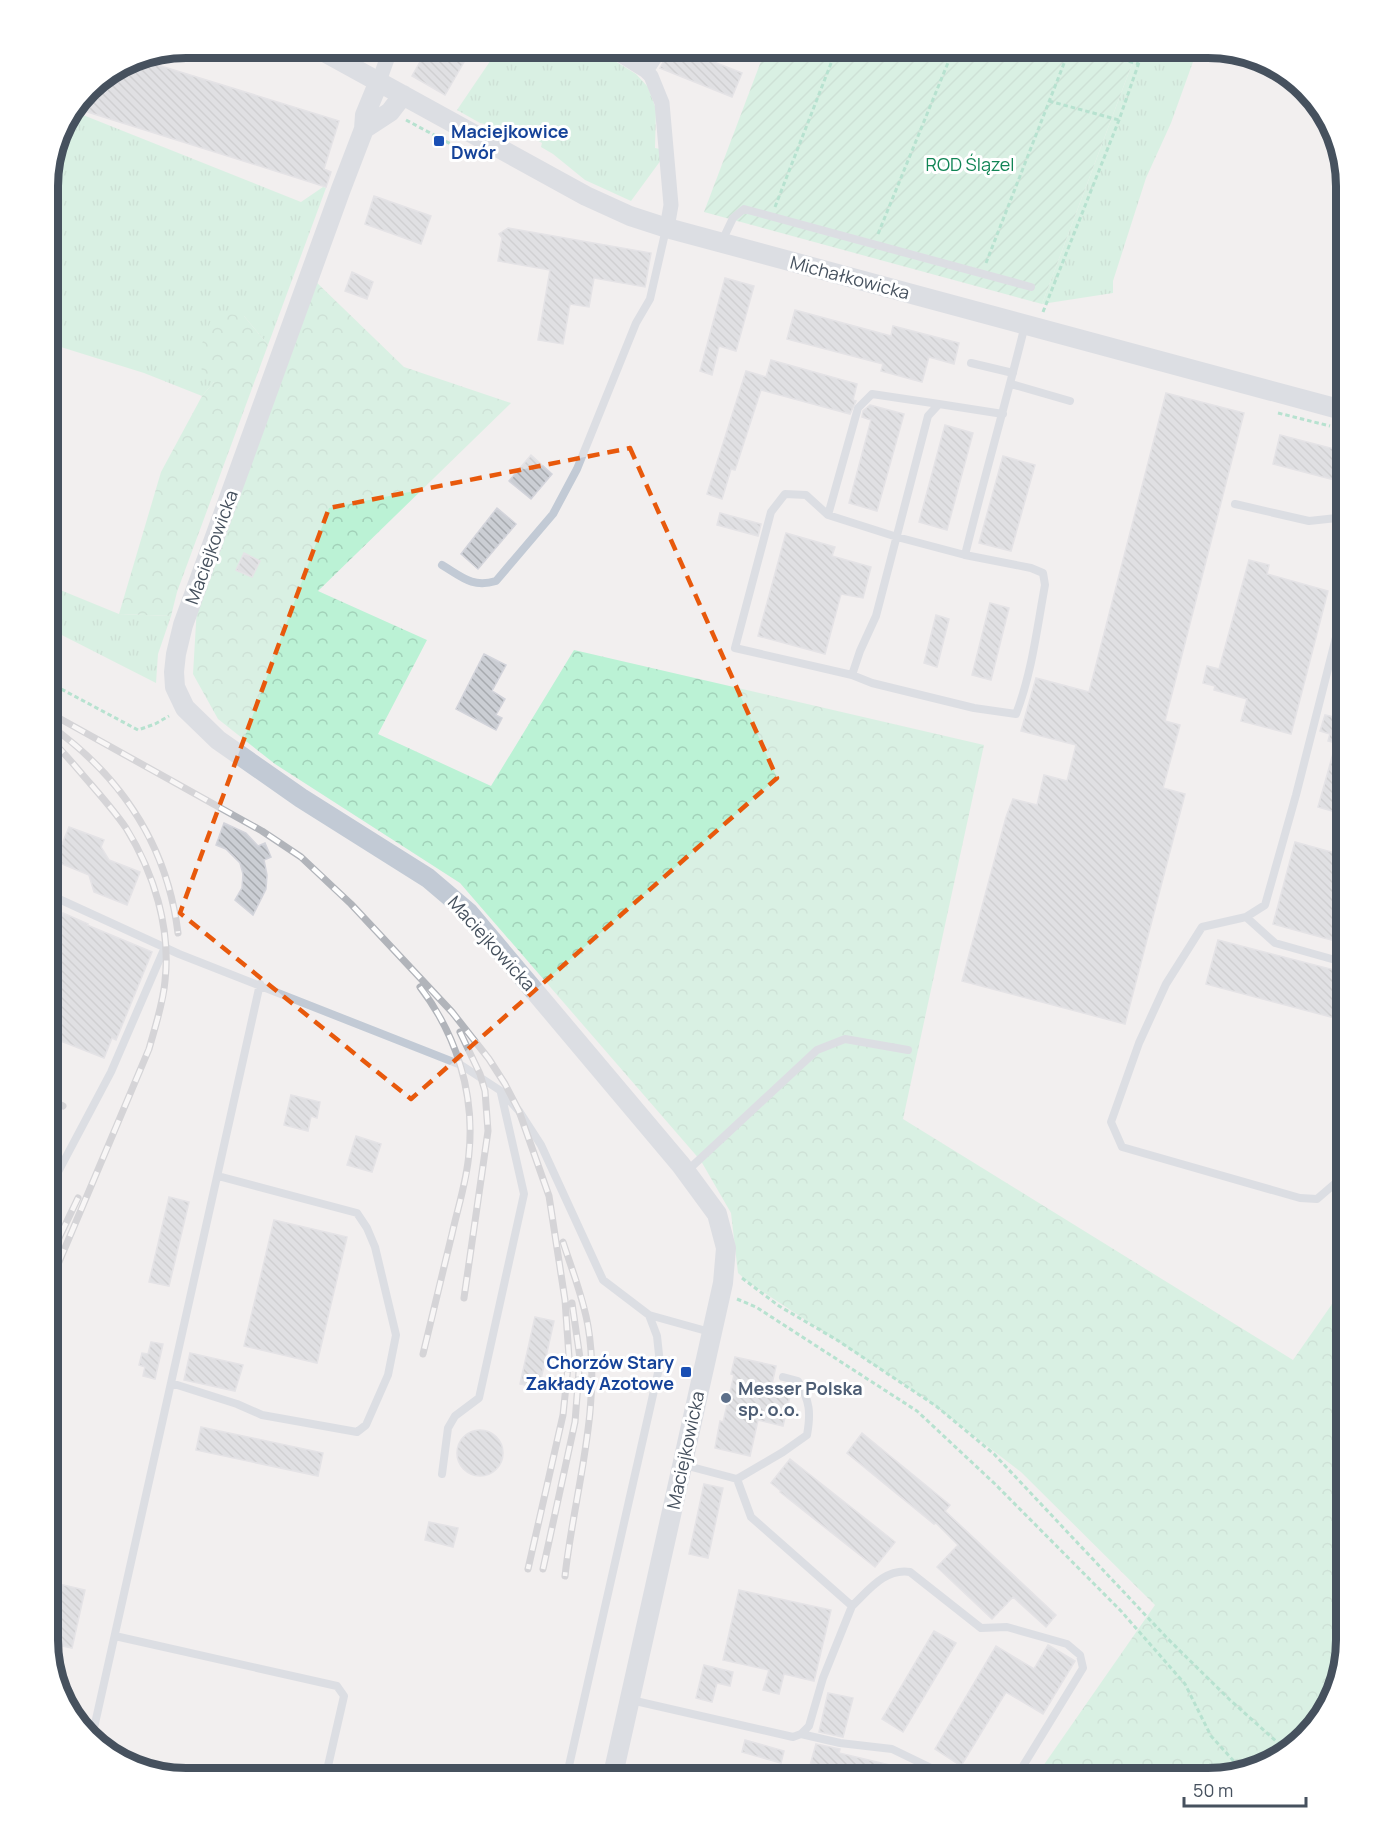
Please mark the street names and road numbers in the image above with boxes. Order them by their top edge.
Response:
street label: Michałkowicka [788,250,912,304]
street label: Maciejkowicka [179,487,243,607]
street label: Maciejkowicka [443,890,541,996]
street label: Maciejkowicka [661,1389,709,1511]

